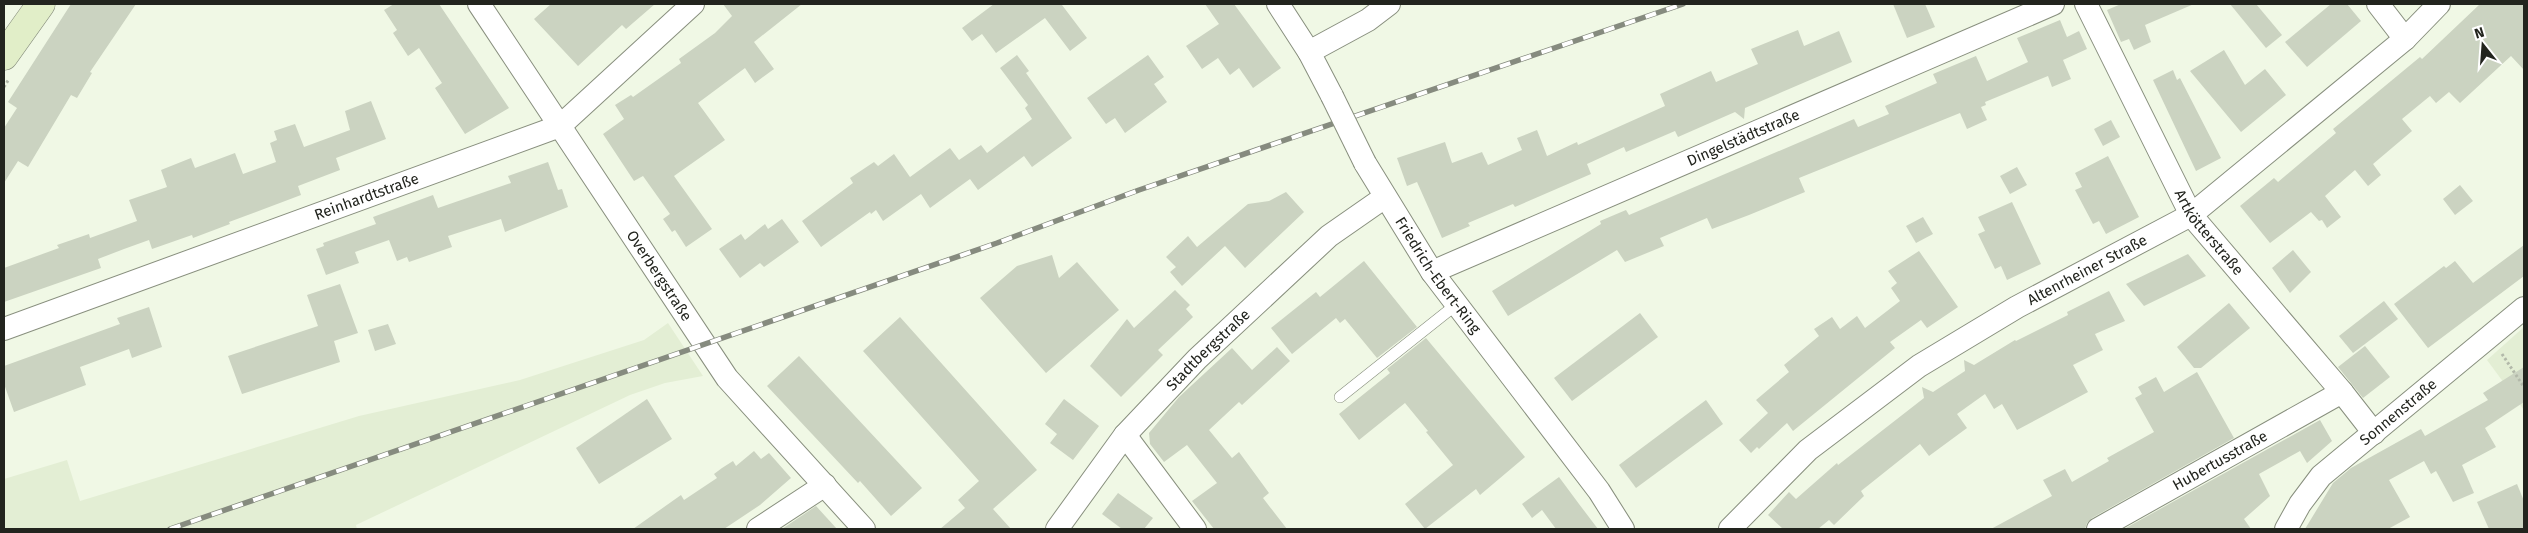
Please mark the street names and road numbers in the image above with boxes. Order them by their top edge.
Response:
street label: Dingelstädtstraße [1684,105,1802,170]
street label: Reinhardtstraße [312,169,421,224]
street label: Artkötterstraße [2171,186,2247,279]
street label: Friedrich-Ebert-Ring [1391,214,1485,337]
street label: Overbergstraße [623,227,696,324]
street label: Altenrheiner Straße [2024,231,2150,309]
street label: Stadtbergstraße [1163,305,1254,395]
street label: Sonnenstraße [2356,375,2440,449]
street label: Hubertusstraße [2170,427,2271,494]

